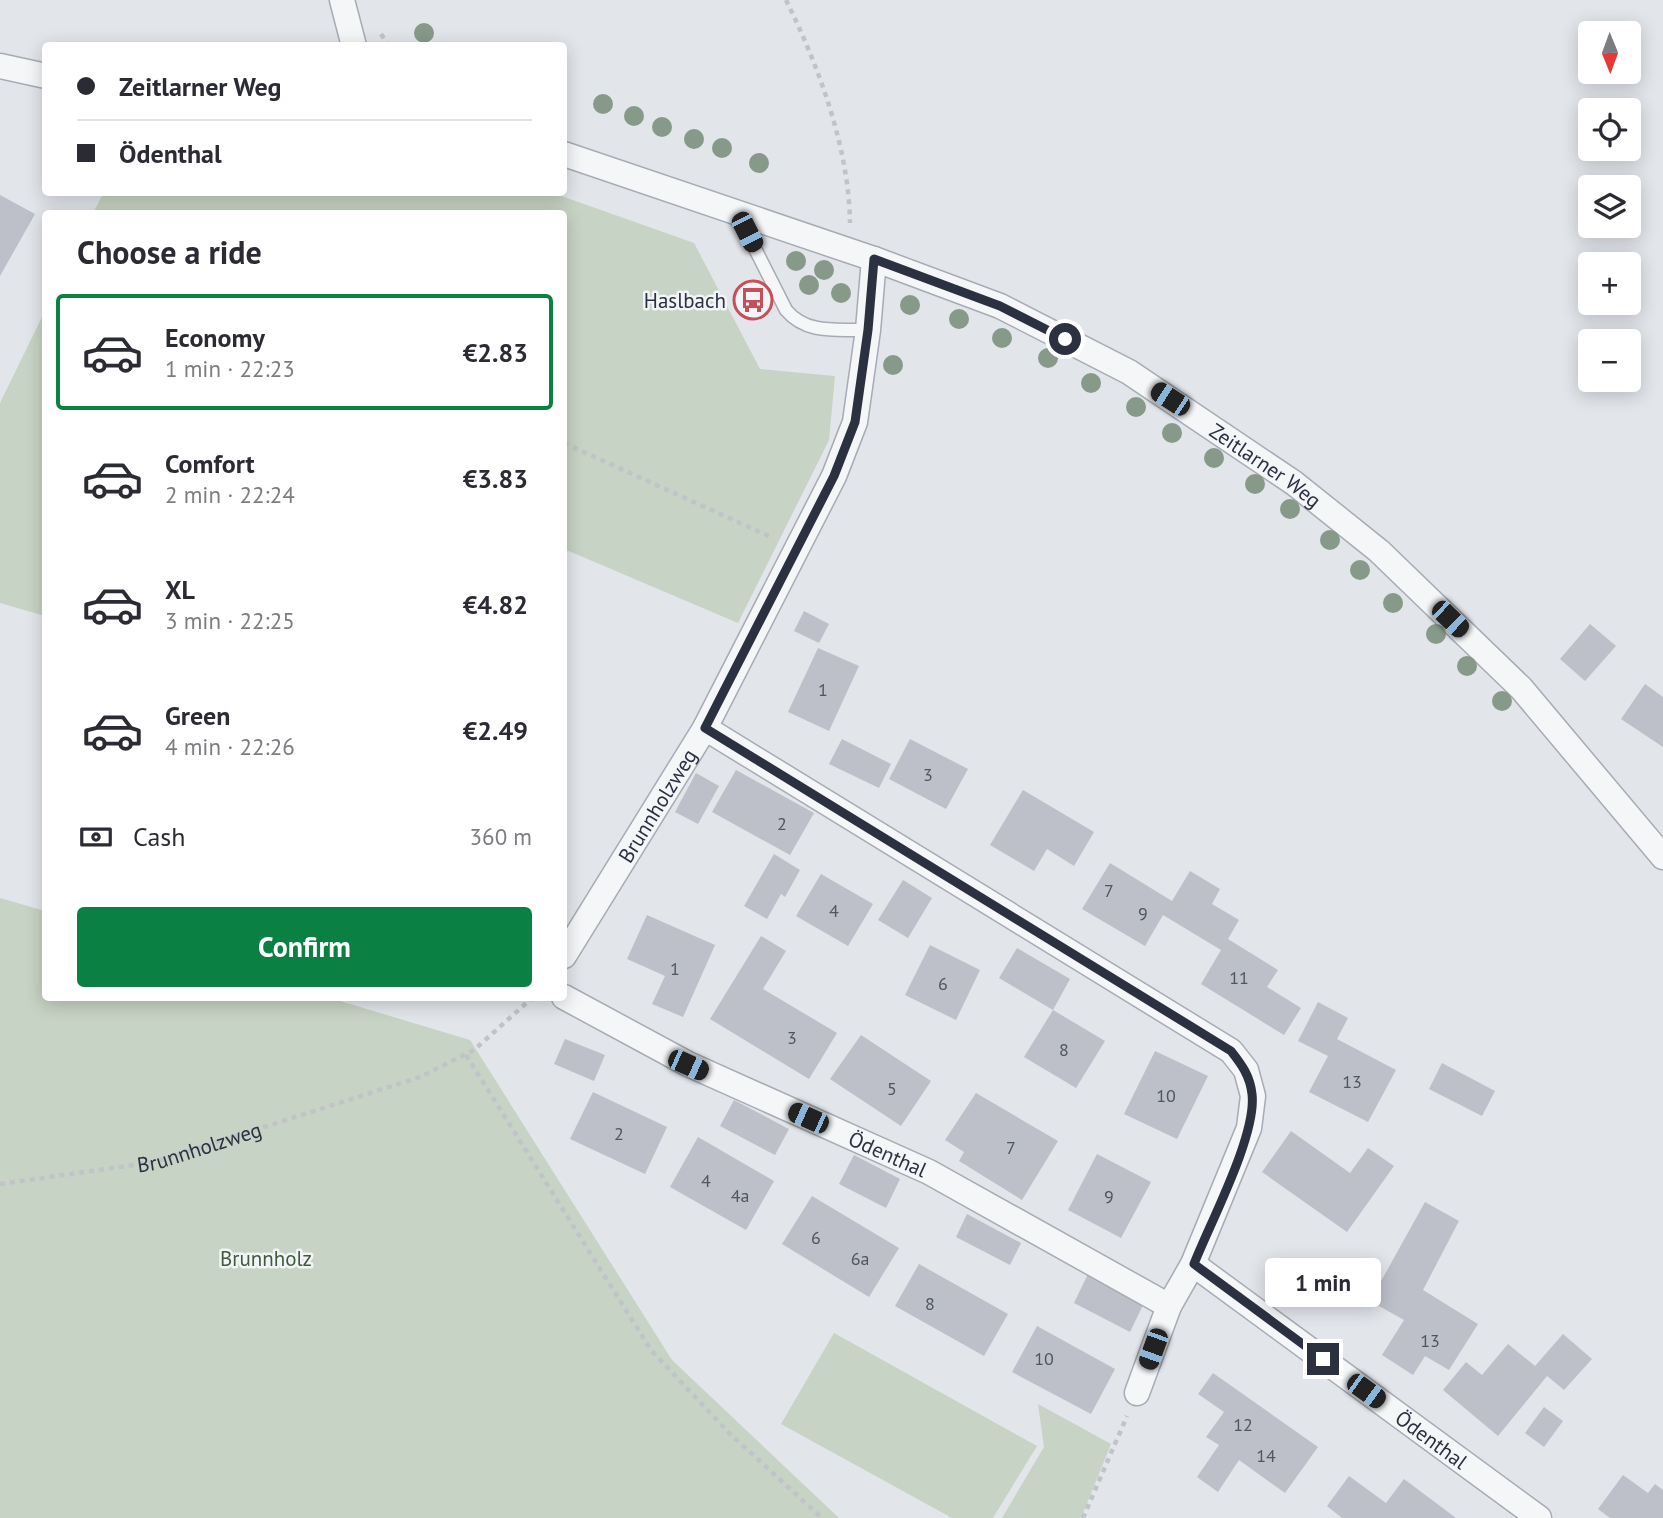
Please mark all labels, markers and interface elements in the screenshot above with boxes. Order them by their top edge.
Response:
north arrow [1578,21,1642,84]
map controls [1578,21,1641,392]
text: Zeitlarner Weg [119,70,281,103]
button: locate [1578,98,1641,161]
text: Ödenthal [119,137,222,170]
button: layers [1578,175,1641,238]
car [729,209,766,255]
text: Choose a ride [77,231,262,273]
button: + [1578,252,1641,315]
bus stop icon: Haslbach [732,279,774,321]
place label: Haslbach [644,287,726,314]
icon: car [81,321,144,384]
text: Economy [165,321,265,354]
route start [1049,323,1081,355]
button: − [1578,329,1641,392]
text: €2.83 [463,336,528,369]
text: 1 min · 22:23 [165,354,295,383]
car [1147,379,1194,419]
street label: Zeitlarner Weg [1205,417,1327,513]
icon: car [81,447,144,510]
text: Comfort [165,447,255,480]
text: €3.83 [463,462,528,495]
text: 2 min · 22:24 [165,480,295,509]
icon: car [81,573,144,636]
text: XL [165,573,195,606]
text: €4.82 [463,588,528,621]
car [1428,597,1473,641]
text: 3 min · 22:25 [165,606,295,635]
house number: 1 [818,678,828,701]
icon: car [81,699,144,762]
text: Green [165,699,230,732]
text: €2.49 [463,714,528,747]
text: 4 min · 22:26 [165,732,295,761]
street label: Brunnholzweg [612,744,702,867]
house number: 3 [923,763,933,786]
house number: 2 [777,812,787,835]
icon: cash [77,818,115,856]
text: Cash [133,820,185,853]
text: 360 m [470,822,532,851]
house number: 7 [1104,879,1114,902]
house number: 4 [829,899,839,922]
house number: 9 [1138,902,1148,925]
button: Confirm [77,907,532,987]
house number: 1 [670,957,680,980]
house number: 11 [1229,966,1249,989]
house number: 6 [938,972,948,995]
house number: 3 [787,1026,797,1049]
house number: 8 [1059,1038,1069,1061]
car [665,1047,712,1083]
house number: 13 [1342,1070,1362,1093]
house number: 5 [887,1077,897,1100]
house number: 10 [1156,1084,1176,1107]
car [785,1100,832,1136]
street label: Brunnholzweg [135,1115,265,1178]
house number: 2 [614,1122,624,1145]
street label: Ödenthal [844,1124,931,1183]
house number: 7 [1006,1136,1016,1159]
house number: 4 [701,1169,711,1192]
house number: 4a [731,1184,749,1207]
house number: 9 [1104,1185,1114,1208]
house number: 6 [811,1226,821,1249]
park label: Brunnholz [220,1245,312,1272]
house number: 6a [851,1247,869,1270]
callout: 1 min [1265,1258,1381,1306]
text: 1 min [1295,1268,1351,1297]
house number: 8 [925,1292,935,1315]
car [1136,1326,1171,1372]
house number: 13 [1420,1329,1440,1352]
route end [1307,1343,1339,1375]
house number: 10 [1034,1347,1054,1370]
car [1343,1370,1390,1412]
street label: Ödenthal [1390,1404,1473,1475]
house number: 12 [1233,1413,1253,1436]
house number: 14 [1256,1444,1276,1467]

